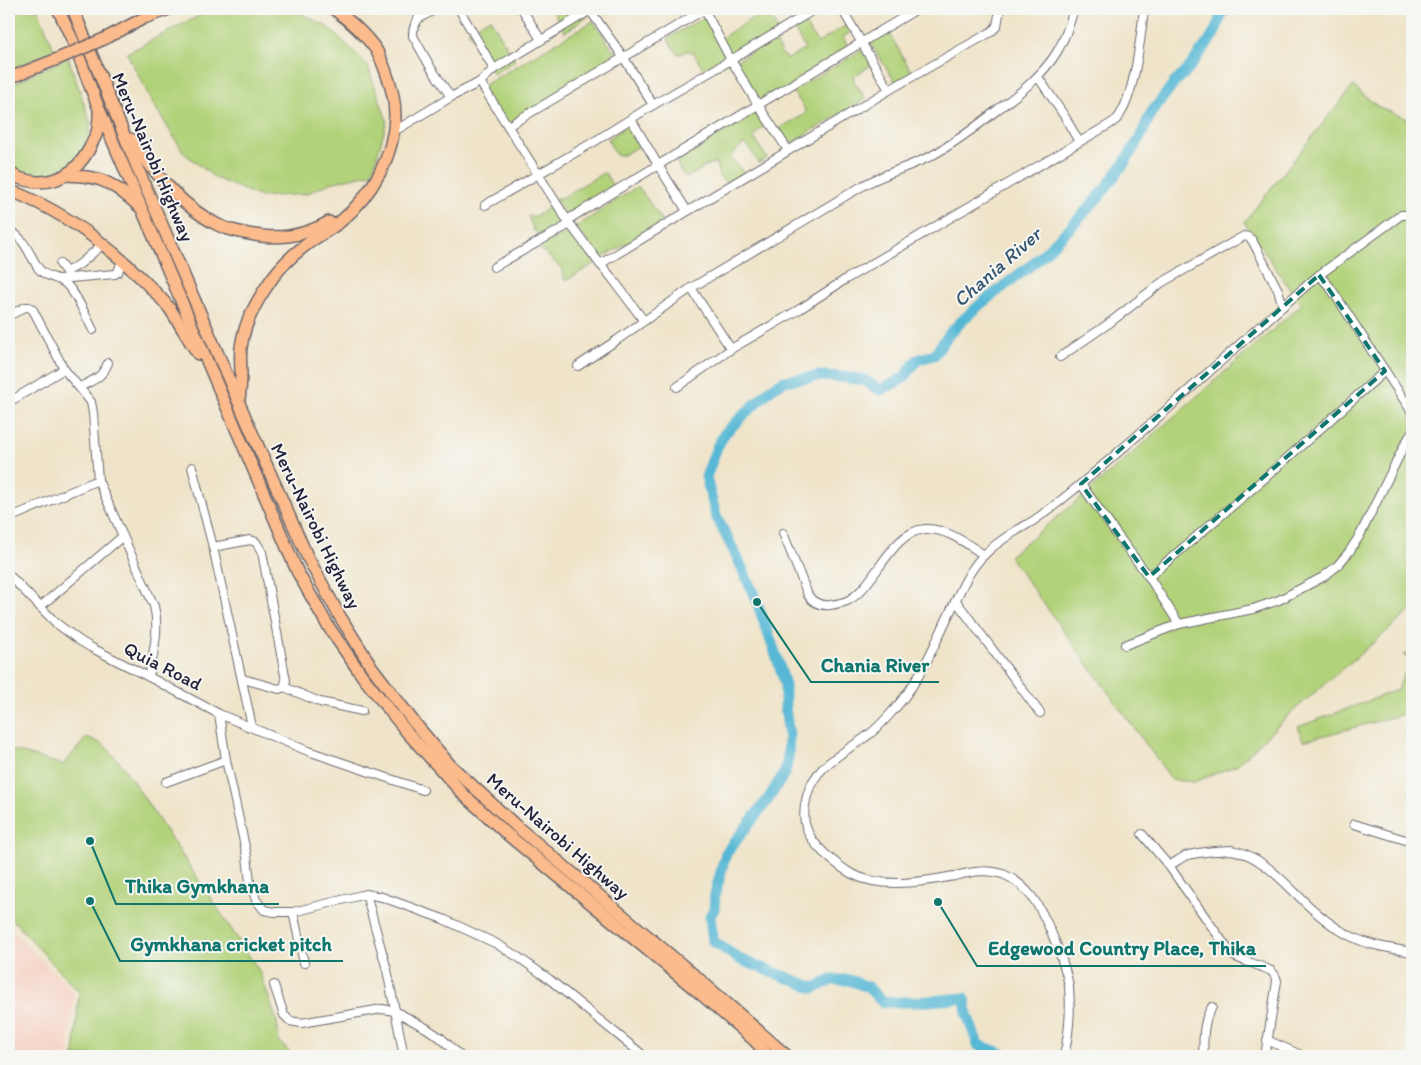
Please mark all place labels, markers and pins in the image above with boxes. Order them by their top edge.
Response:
callout: Chania River [811,647,939,682]
callout: Thika Gymkhana [116,869,279,904]
callout: Gymkhana cricket pitch [120,926,343,961]
callout: Edgewood Country Place, Thika [977,931,1266,966]

